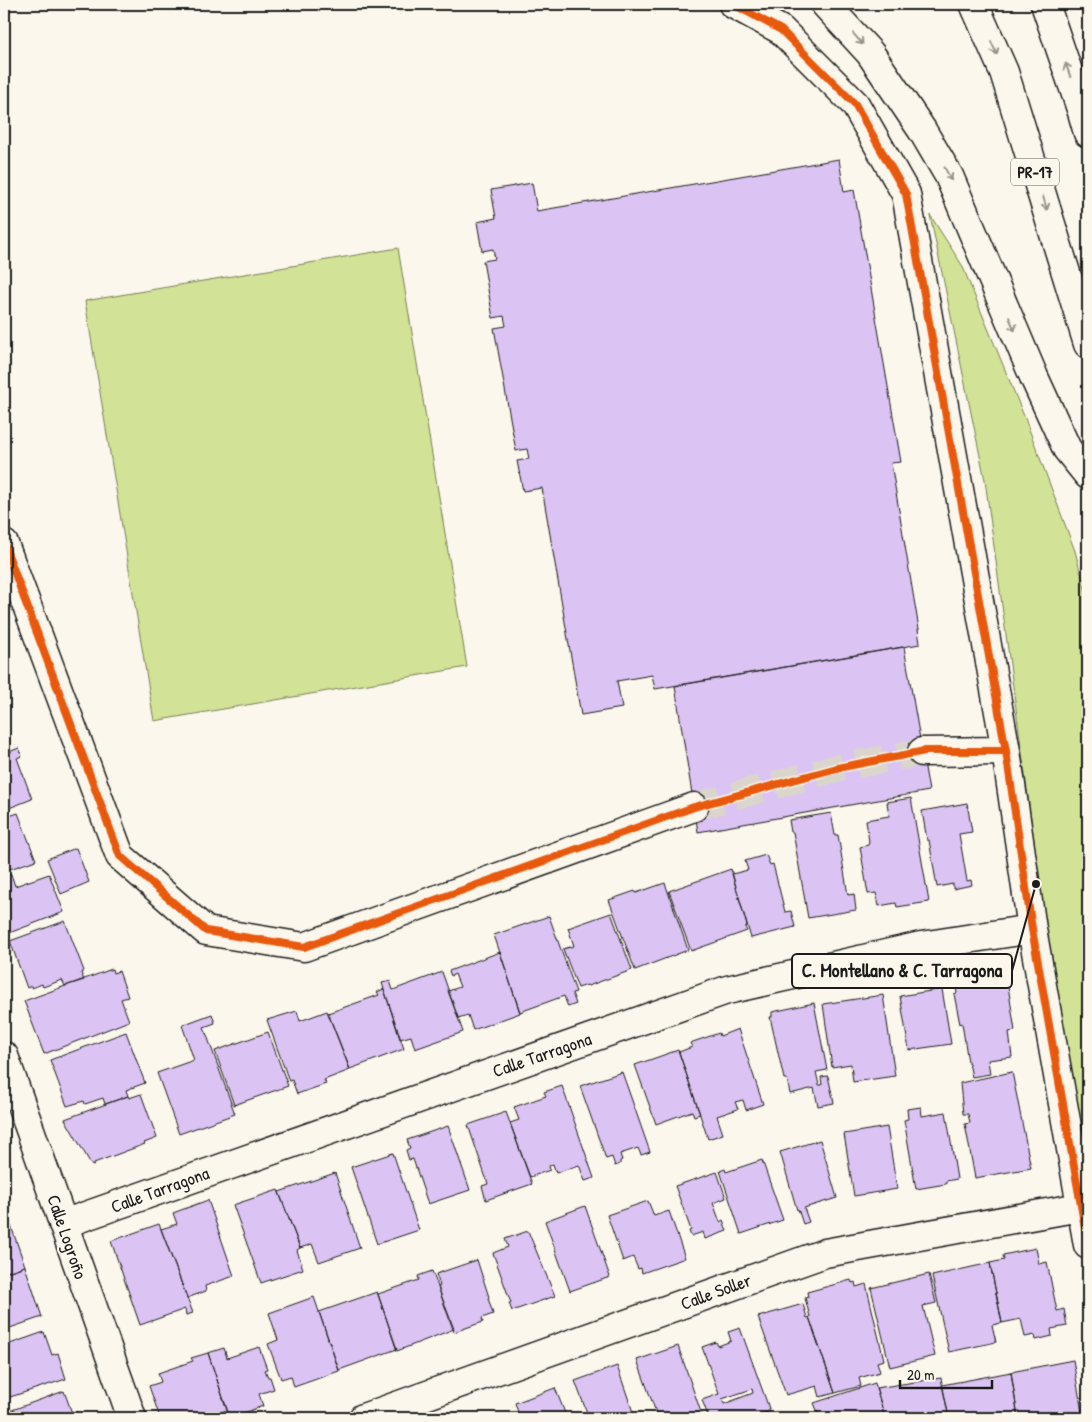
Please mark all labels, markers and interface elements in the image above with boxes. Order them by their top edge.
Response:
one-way arrow [852,33,864,46]
one-way arrow [989,40,999,55]
one-way arrow [1063,63,1072,79]
road number: PR-17 [1011,158,1059,186]
one-way arrow [943,167,953,182]
one-way arrow [1040,194,1050,210]
one-way arrow [1007,316,1017,331]
callout: C. Montellano & C. Tarragona [792,954,1012,988]
text: C. Montellano & C. Tarragona [802,957,1003,984]
street label: Calle Tarragona [489,1026,595,1083]
street label: Calle Tarragona [107,1160,212,1219]
street label: Calle Logroño [41,1191,94,1282]
street label: Calle Soller [677,1267,755,1316]
scale bar [900,1357,992,1389]
text: 20 m [907,1364,934,1385]

